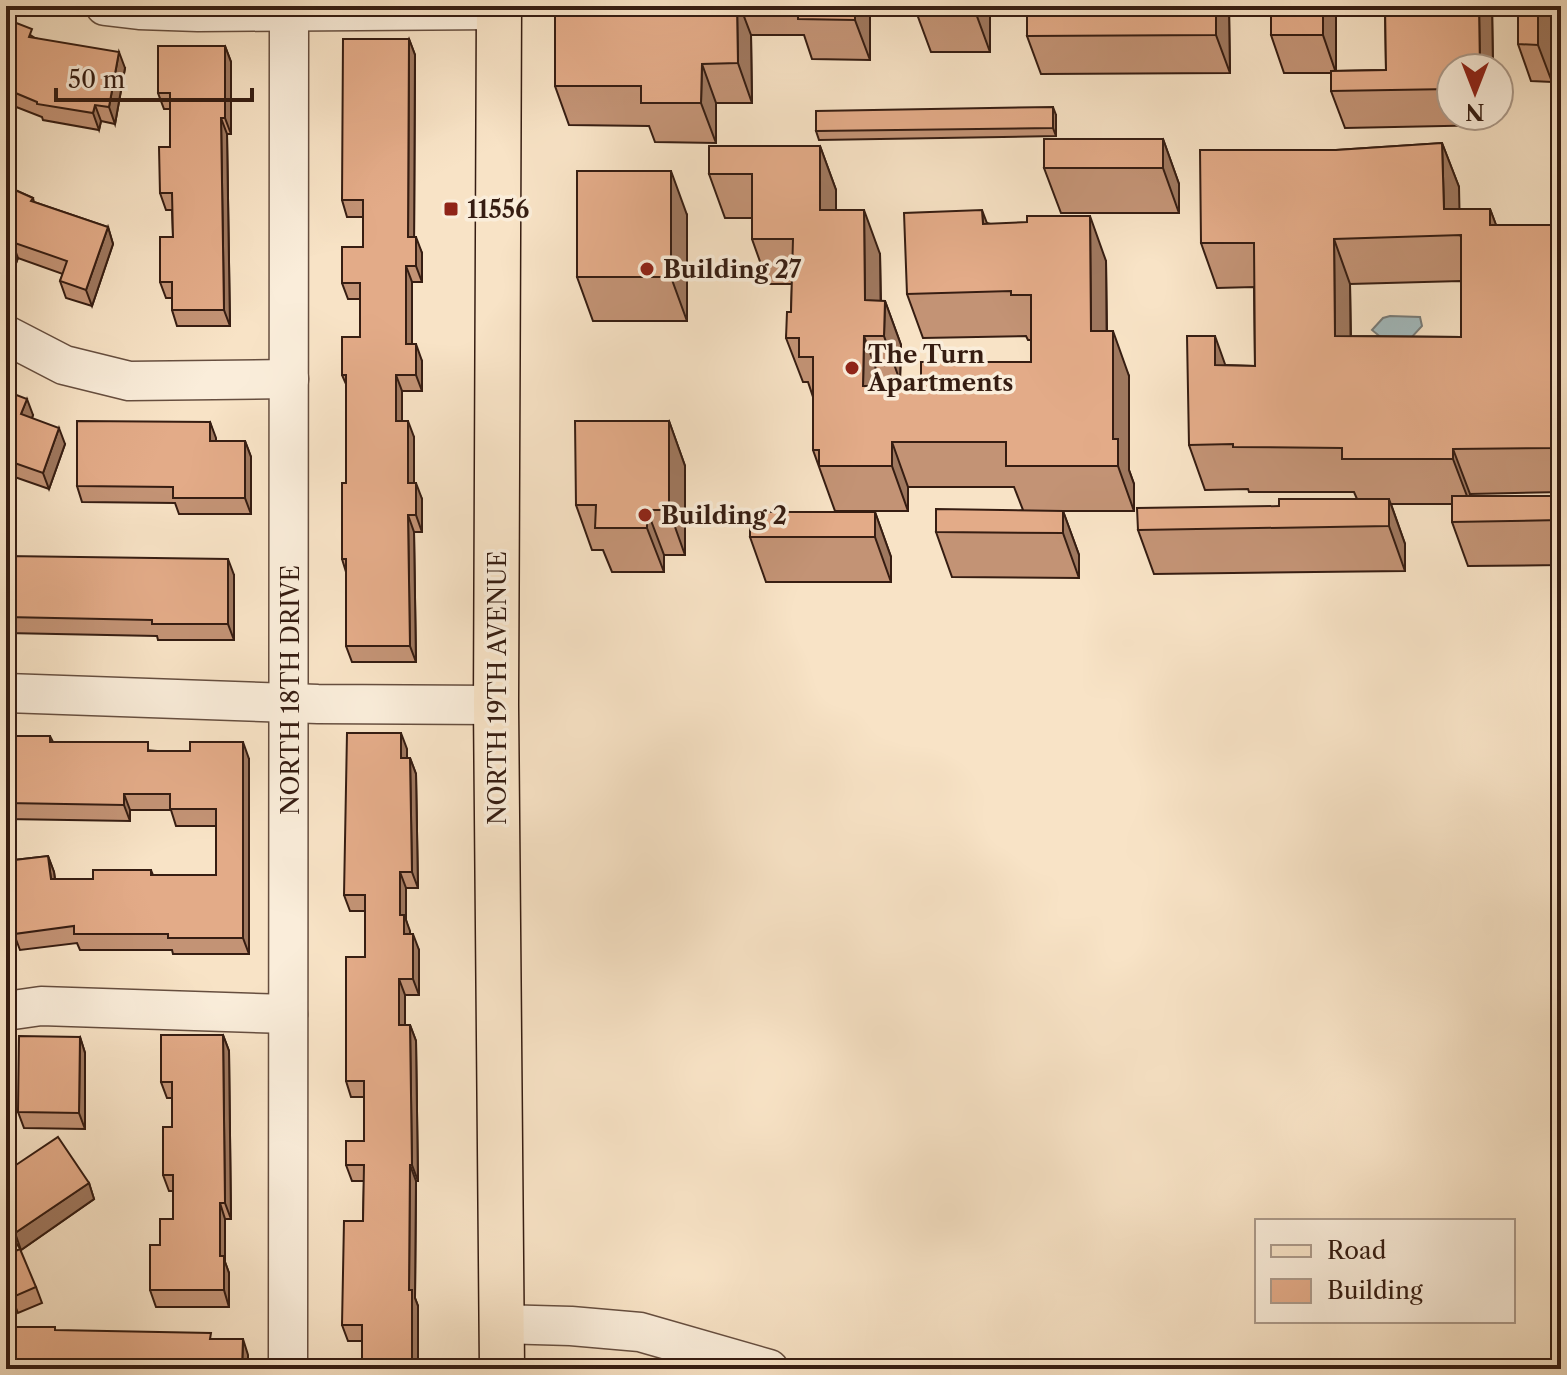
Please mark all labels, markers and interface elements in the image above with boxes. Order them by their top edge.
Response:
scale bar [56,52,252,102]
north arrow [1435,52,1515,132]
text: 50 m [68,65,125,94]
text: N [1465,98,1485,125]
place label: 11556 [467,195,529,224]
marker: 11556 [442,200,460,218]
place label: Building 27 [663,255,802,284]
marker: Building 27 [638,260,656,278]
place label: The Turn Apartments [867,340,1013,397]
marker: The Turn Apartments [843,359,861,377]
place label: Building 2 [661,501,787,530]
marker: Building 2 [636,506,654,524]
street label: NORTH 19TH AVENUE [483,551,512,825]
street label: NORTH 18TH DRIVE [276,565,305,815]
legend [1255,1219,1515,1323]
text: Road [1327,1236,1387,1265]
text: Building [1327,1276,1423,1305]

